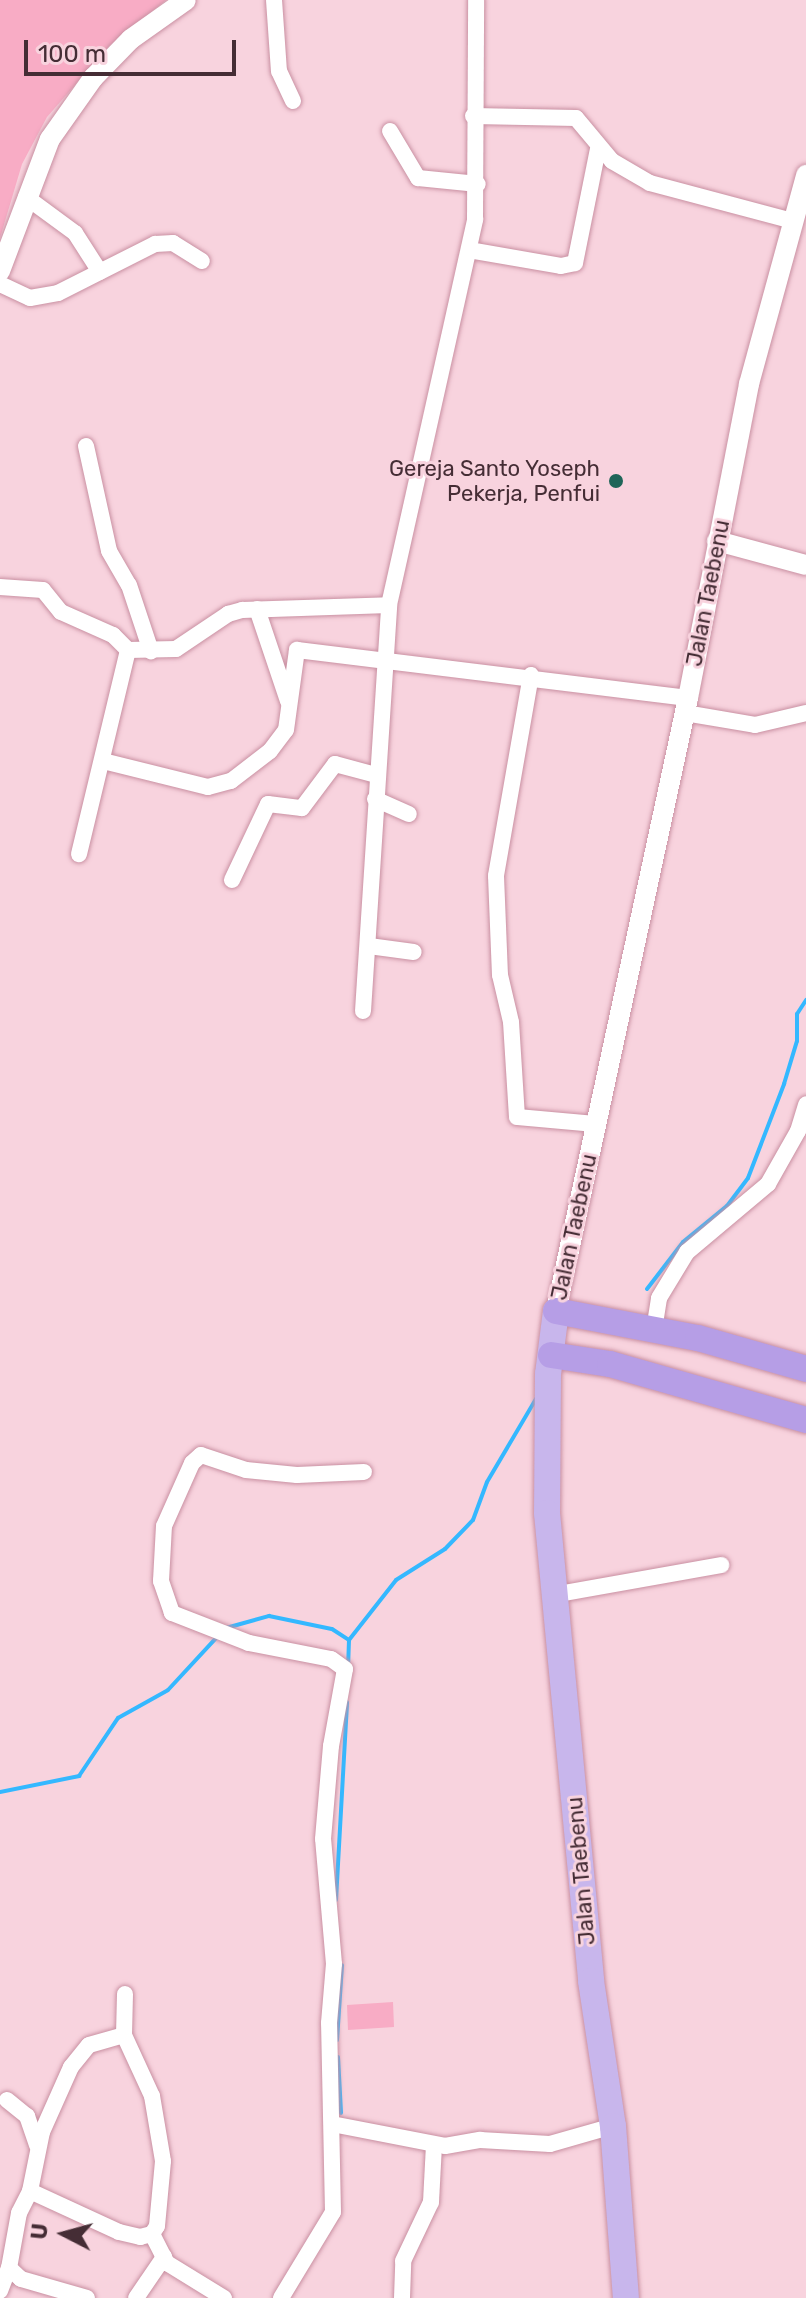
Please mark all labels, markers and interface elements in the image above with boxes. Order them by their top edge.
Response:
scale bar [28,24,240,74]
text: 100 m [38,40,106,68]
place label: Gereja Santo Yoseph Pekerja, Penfui [388,455,600,506]
marker: Gereja Santo Yoseph Pekerja, Penfui [607,472,625,490]
street label: Jalan Taebenu [681,517,735,669]
street label: Jalan Taebenu [546,1151,602,1303]
street label: Jalan Taebenu [561,1795,601,1947]
north arrow [24,2194,104,2274]
text: U [25,2222,54,2241]

